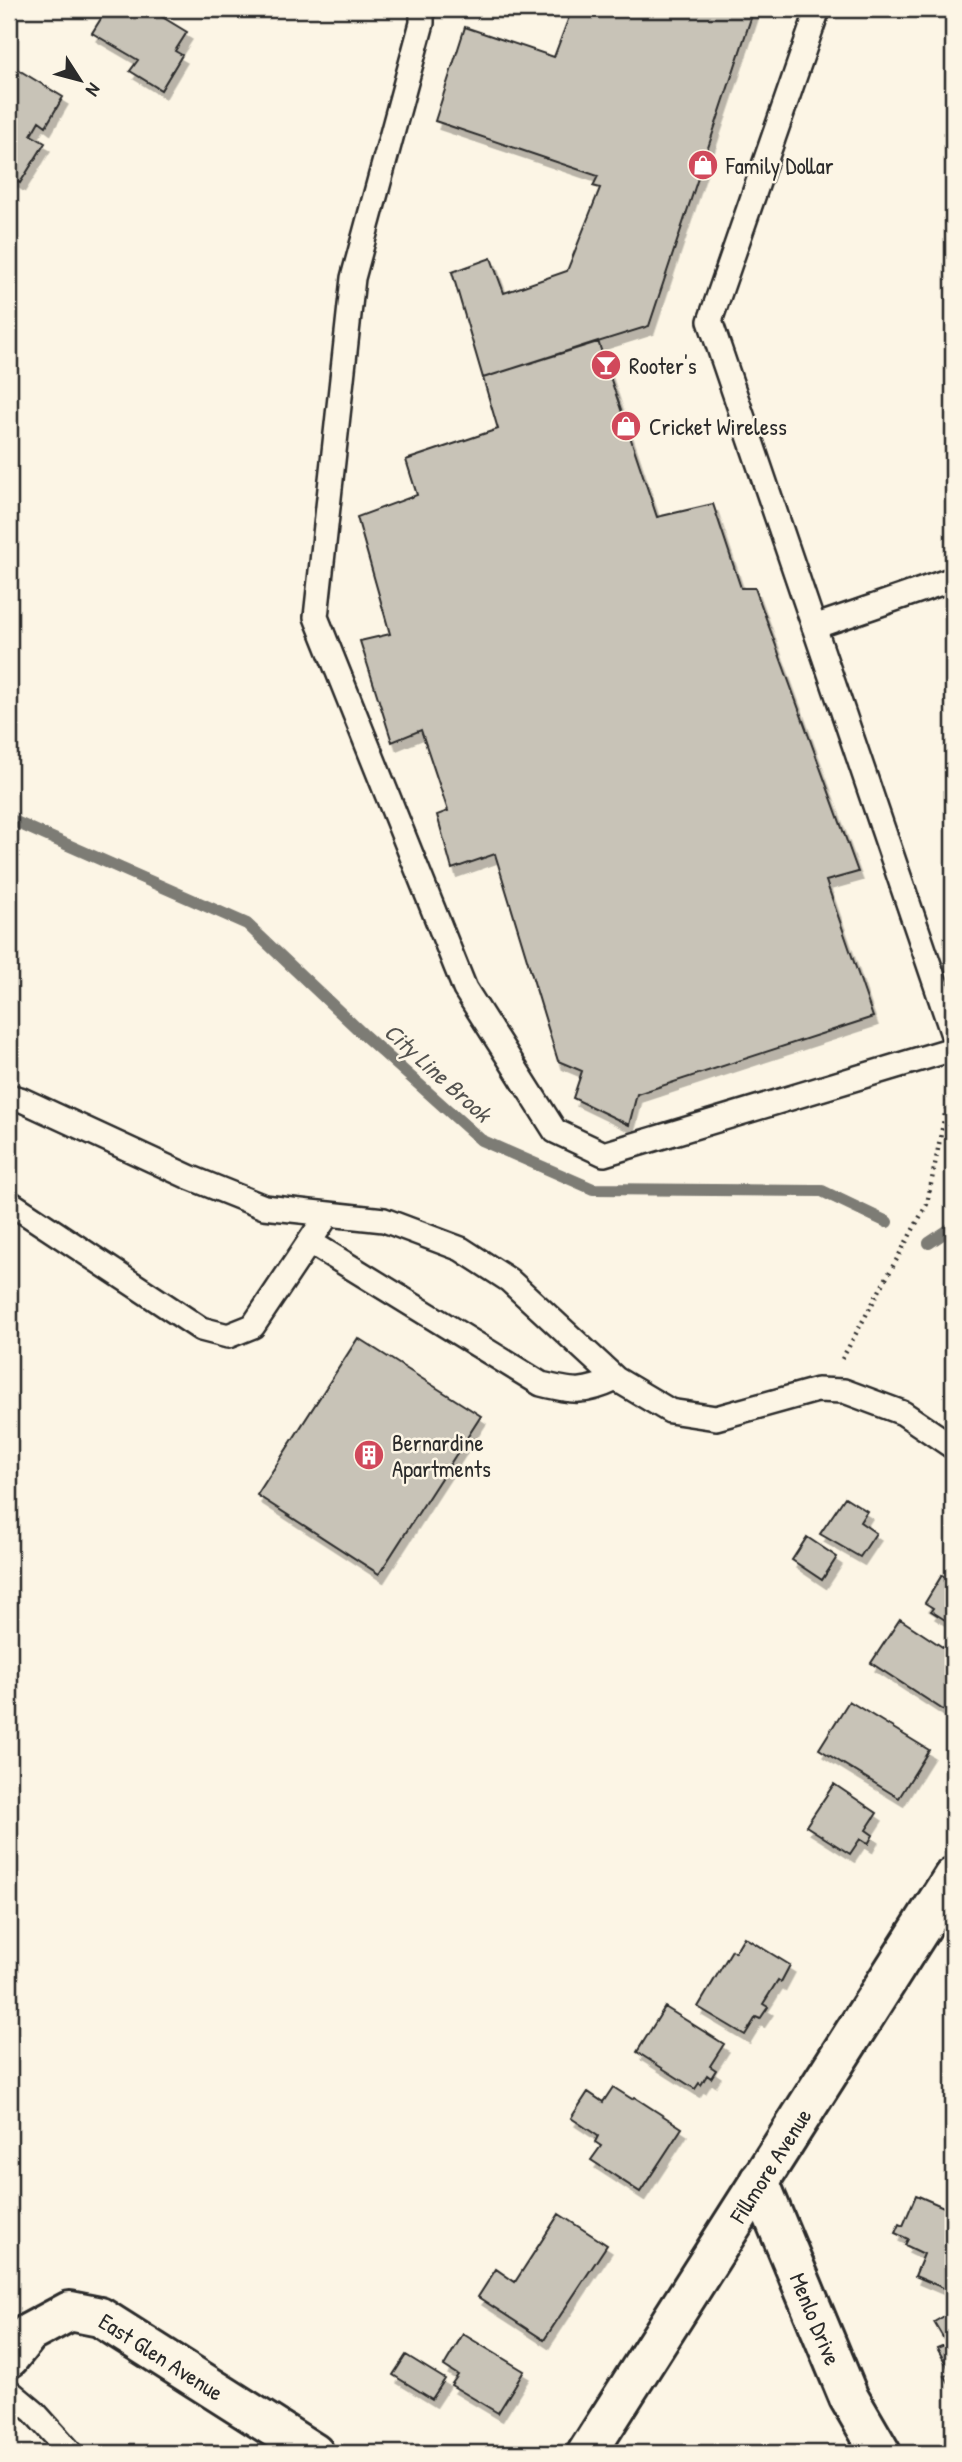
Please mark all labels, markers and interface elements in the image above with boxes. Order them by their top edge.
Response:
north arrow [46,46,116,116]
text: N [80,78,107,102]
shop icon: Family Dollar [686,148,720,182]
place label: Family Dollar [725,150,834,181]
bar icon: Rooter's [589,348,623,382]
place label: Rooter's [629,350,697,381]
shop icon: Cricket Wireless [609,409,643,443]
place label: Cricket Wireless [649,411,787,442]
water label: City Line Brook [377,1015,500,1131]
place label: Bernardine Apartments [392,1427,491,1484]
building icon: Bernardine Apartments [352,1438,386,1472]
street label: Fillmore Avenue [721,2102,818,2229]
street label: Menlo Drive [783,2268,849,2369]
street label: East Glen Avenue [93,2305,230,2407]

